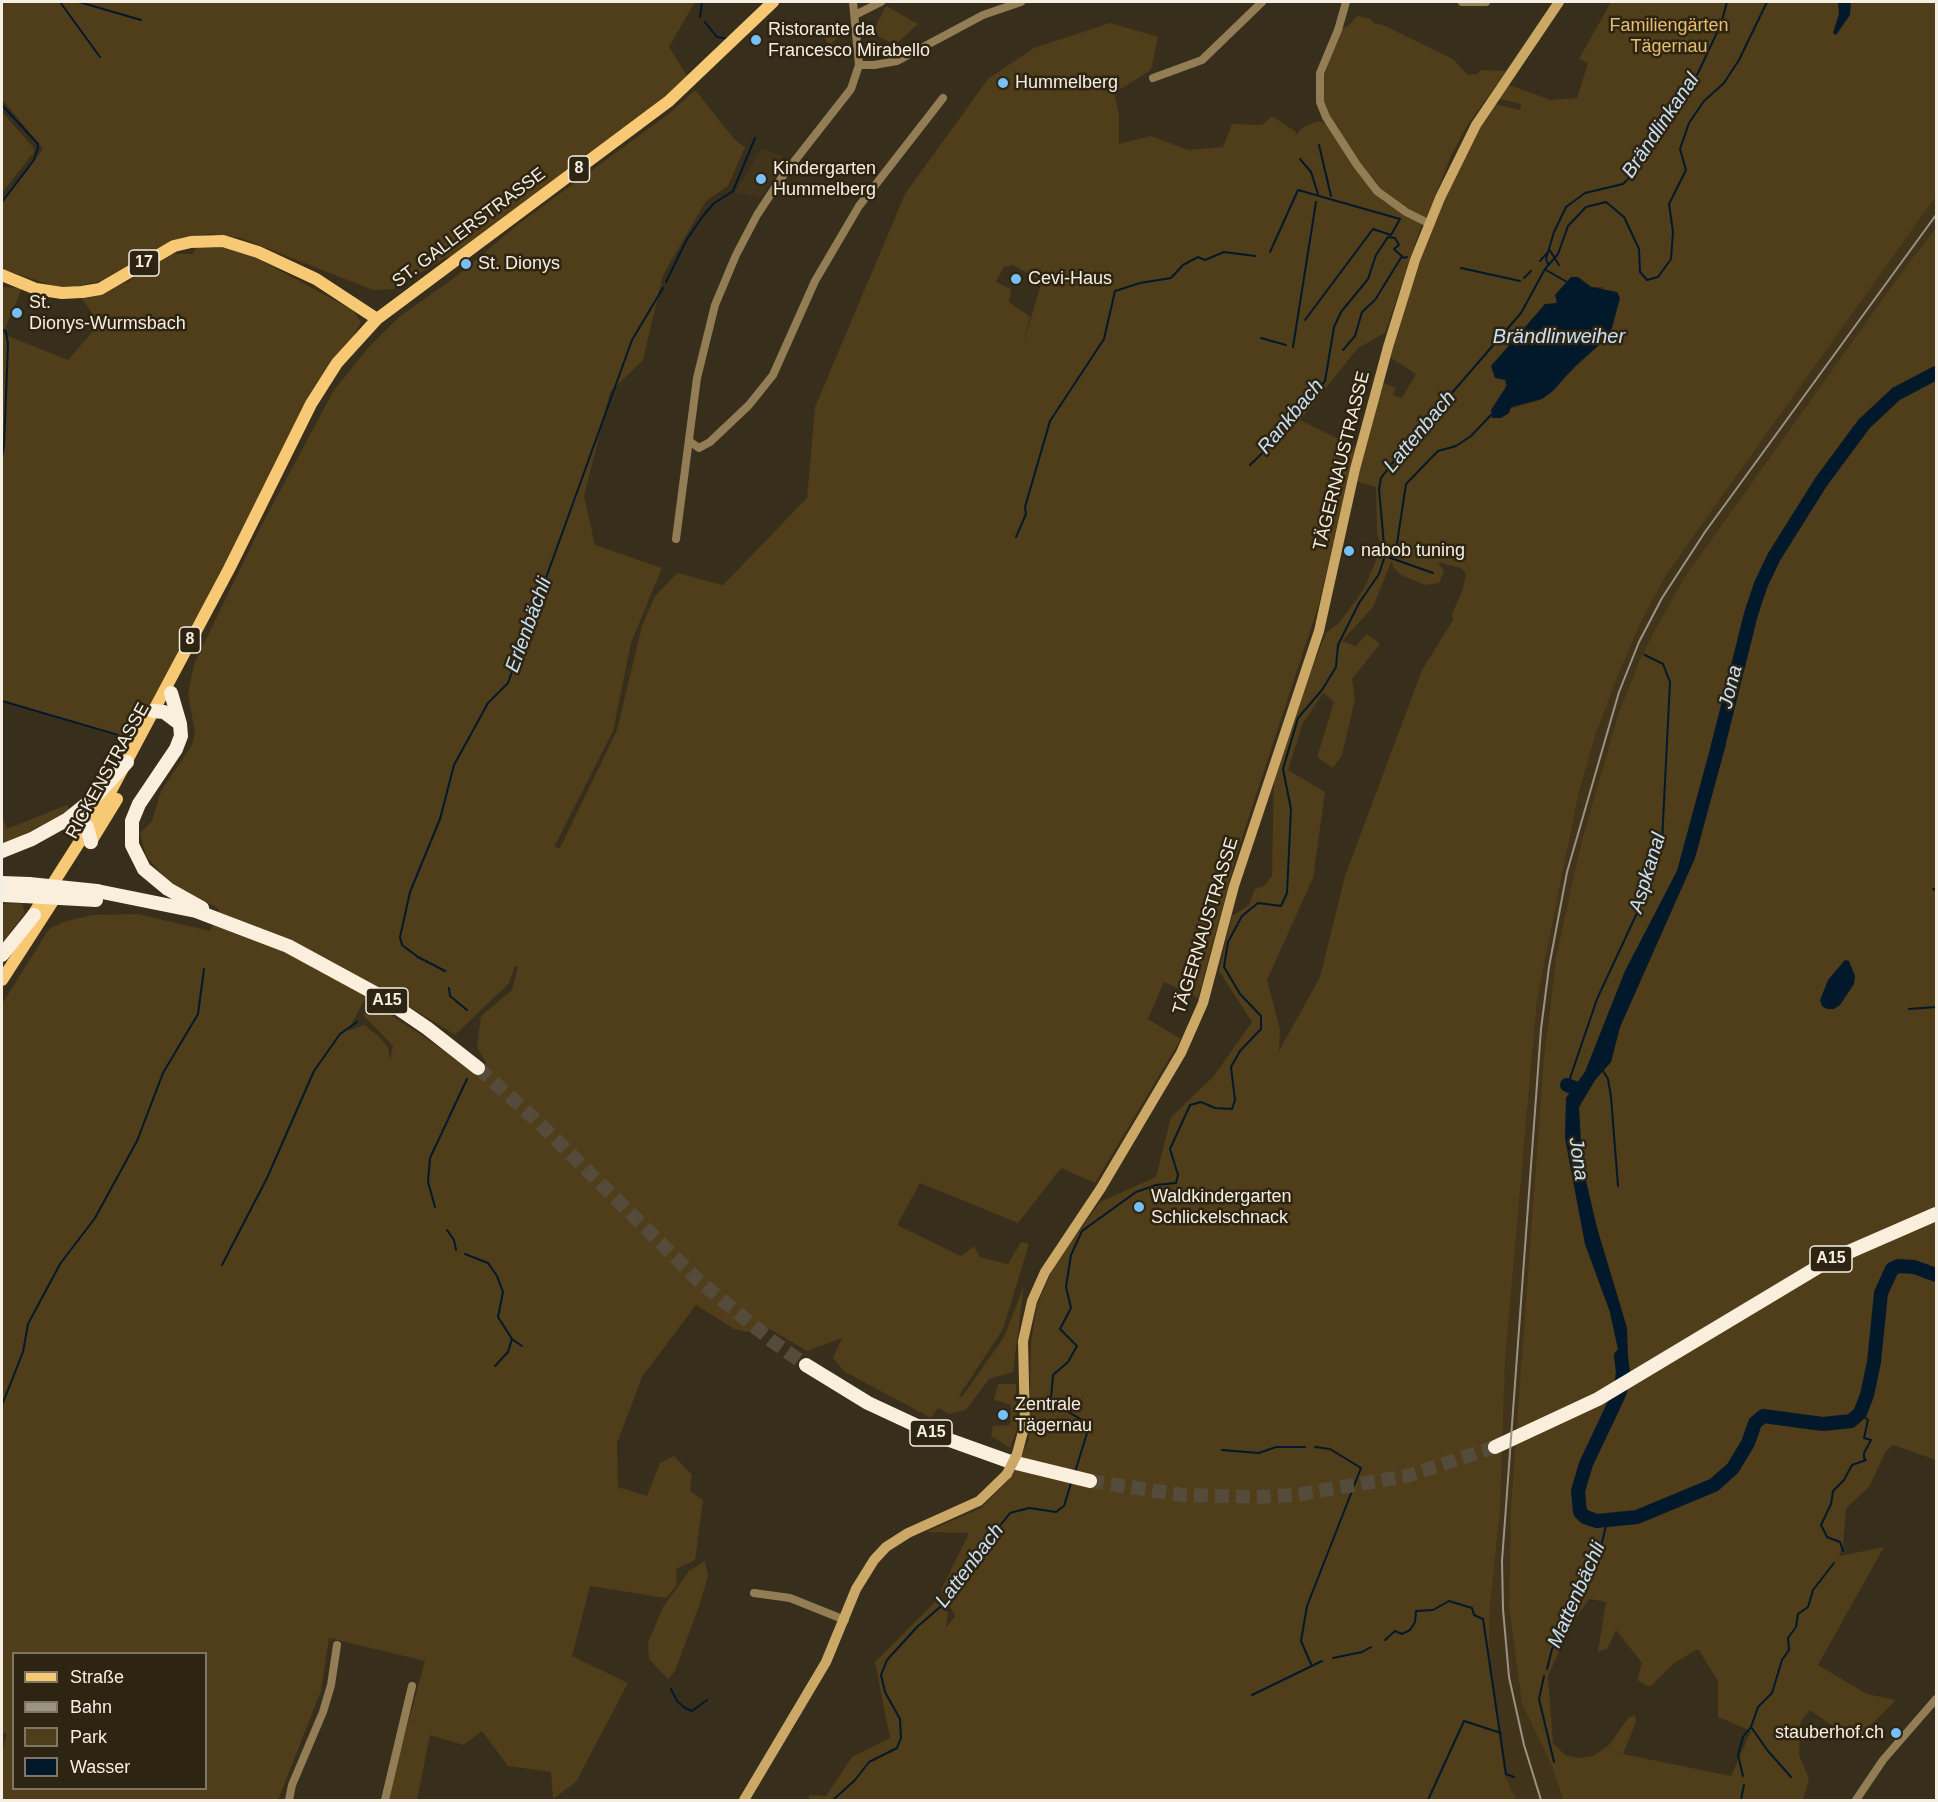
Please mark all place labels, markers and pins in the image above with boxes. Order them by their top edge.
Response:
place label: Ristorante da Francesco Mirabello [768,19,930,62]
marker: Ristorante da Francesco Mirabello [749,33,763,47]
place label: Hummelberg [1015,72,1118,94]
marker: Hummelberg [996,76,1010,90]
place label: Kindergarten Hummelberg [773,158,876,201]
marker: Kindergarten Hummelberg [754,172,768,186]
place label: St. Dionys [478,253,560,275]
marker: St. Dionys [459,257,473,271]
place label: Cevi-Haus [1028,268,1112,290]
marker: Cevi-Haus [1009,272,1023,286]
place label: St. Dionys-Wurmsbach [29,292,186,334]
marker: St. Dionys-Wurmsbach [10,306,24,320]
place label: nabob tuning [1361,540,1465,562]
marker: nabob tuning [1342,544,1356,558]
place label: Waldkindergarten Schlickelschnack [1151,1186,1291,1228]
marker: Waldkindergarten Schlickelschnack [1132,1200,1146,1214]
place label: Zentrale Tägernau [1015,1394,1092,1436]
marker: Zentrale Tägernau [996,1408,1010,1422]
place label: stauberhof.ch [1775,1722,1884,1744]
marker: stauberhof.ch [1889,1726,1903,1740]

